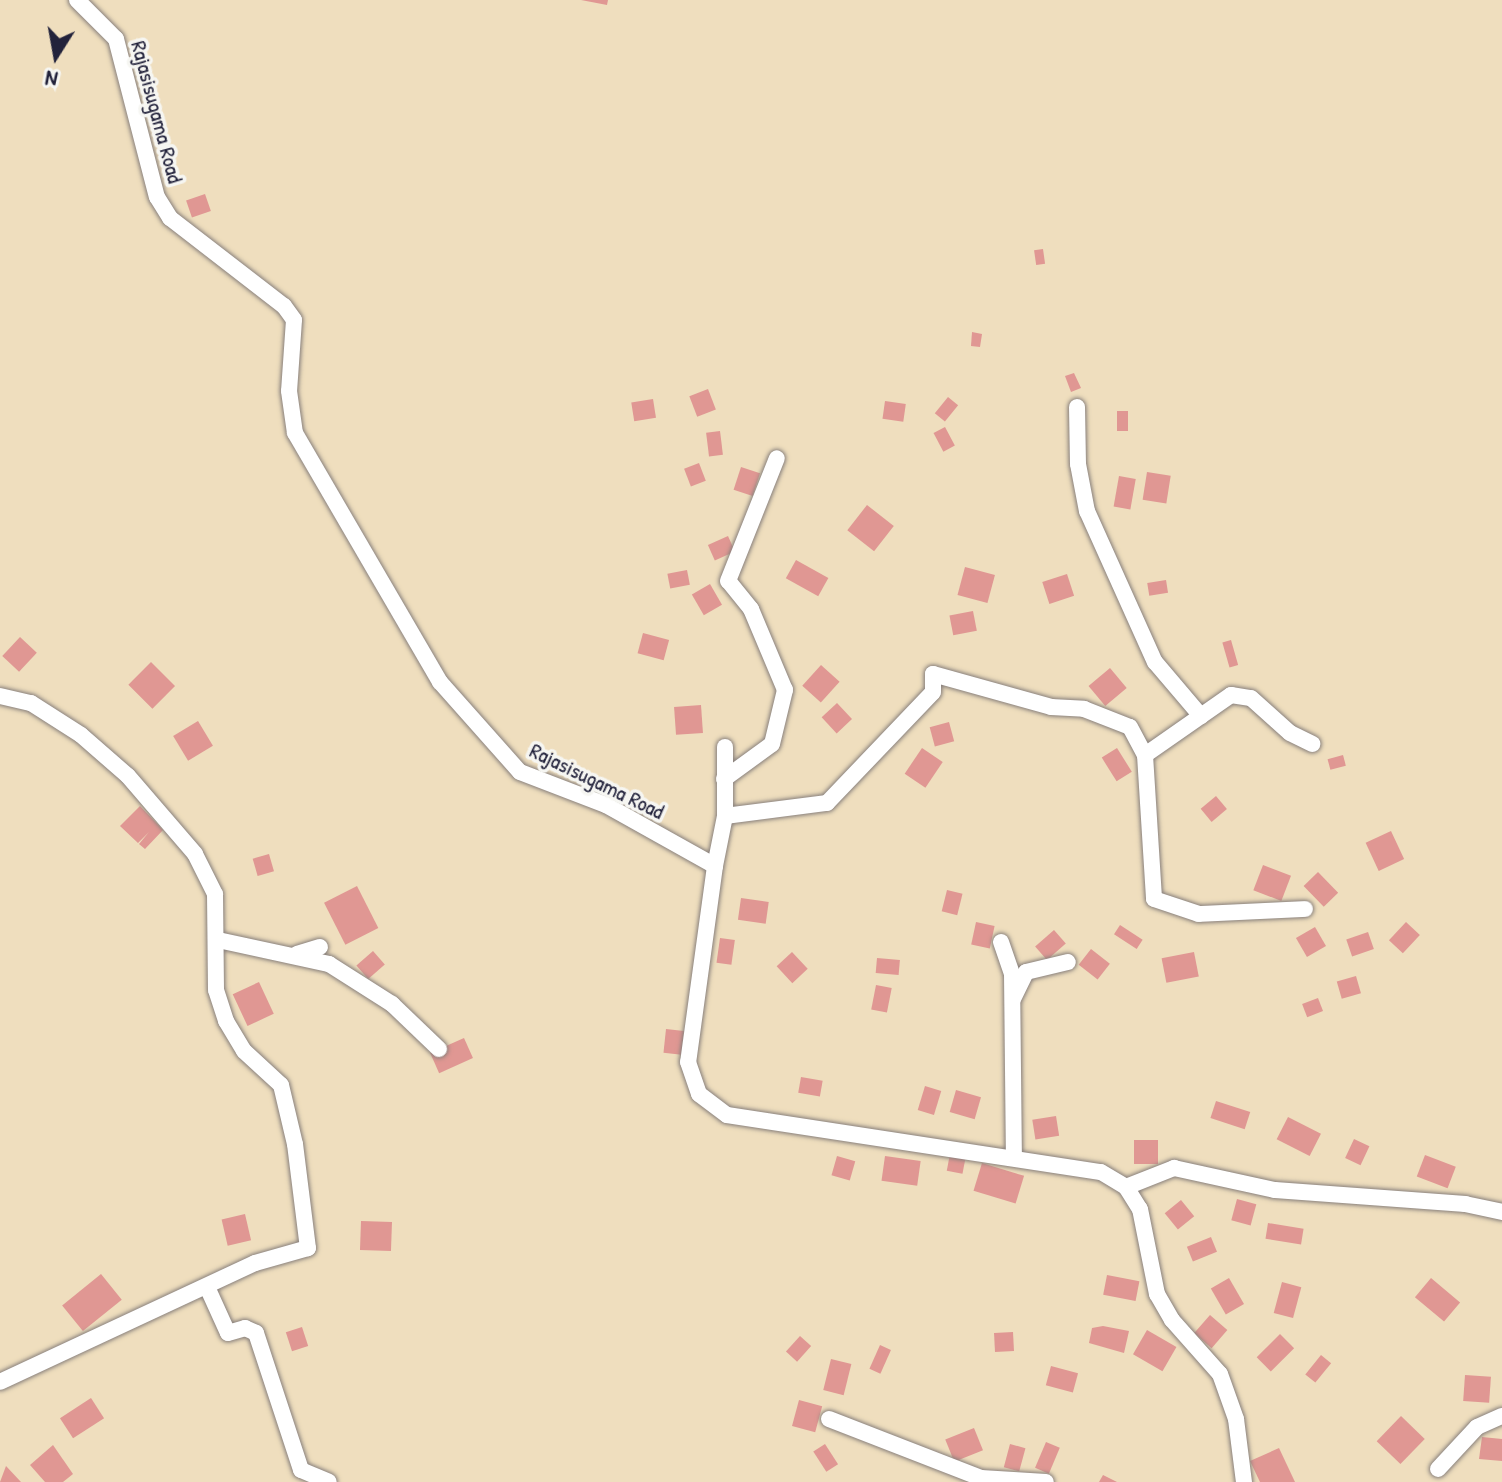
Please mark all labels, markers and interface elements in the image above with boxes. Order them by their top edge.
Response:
north arrow [16,16,96,96]
street label: Rajasisugama Road [125,38,189,186]
text: N [43,64,60,95]
street label: Rajasisugama Road [526,737,668,825]

